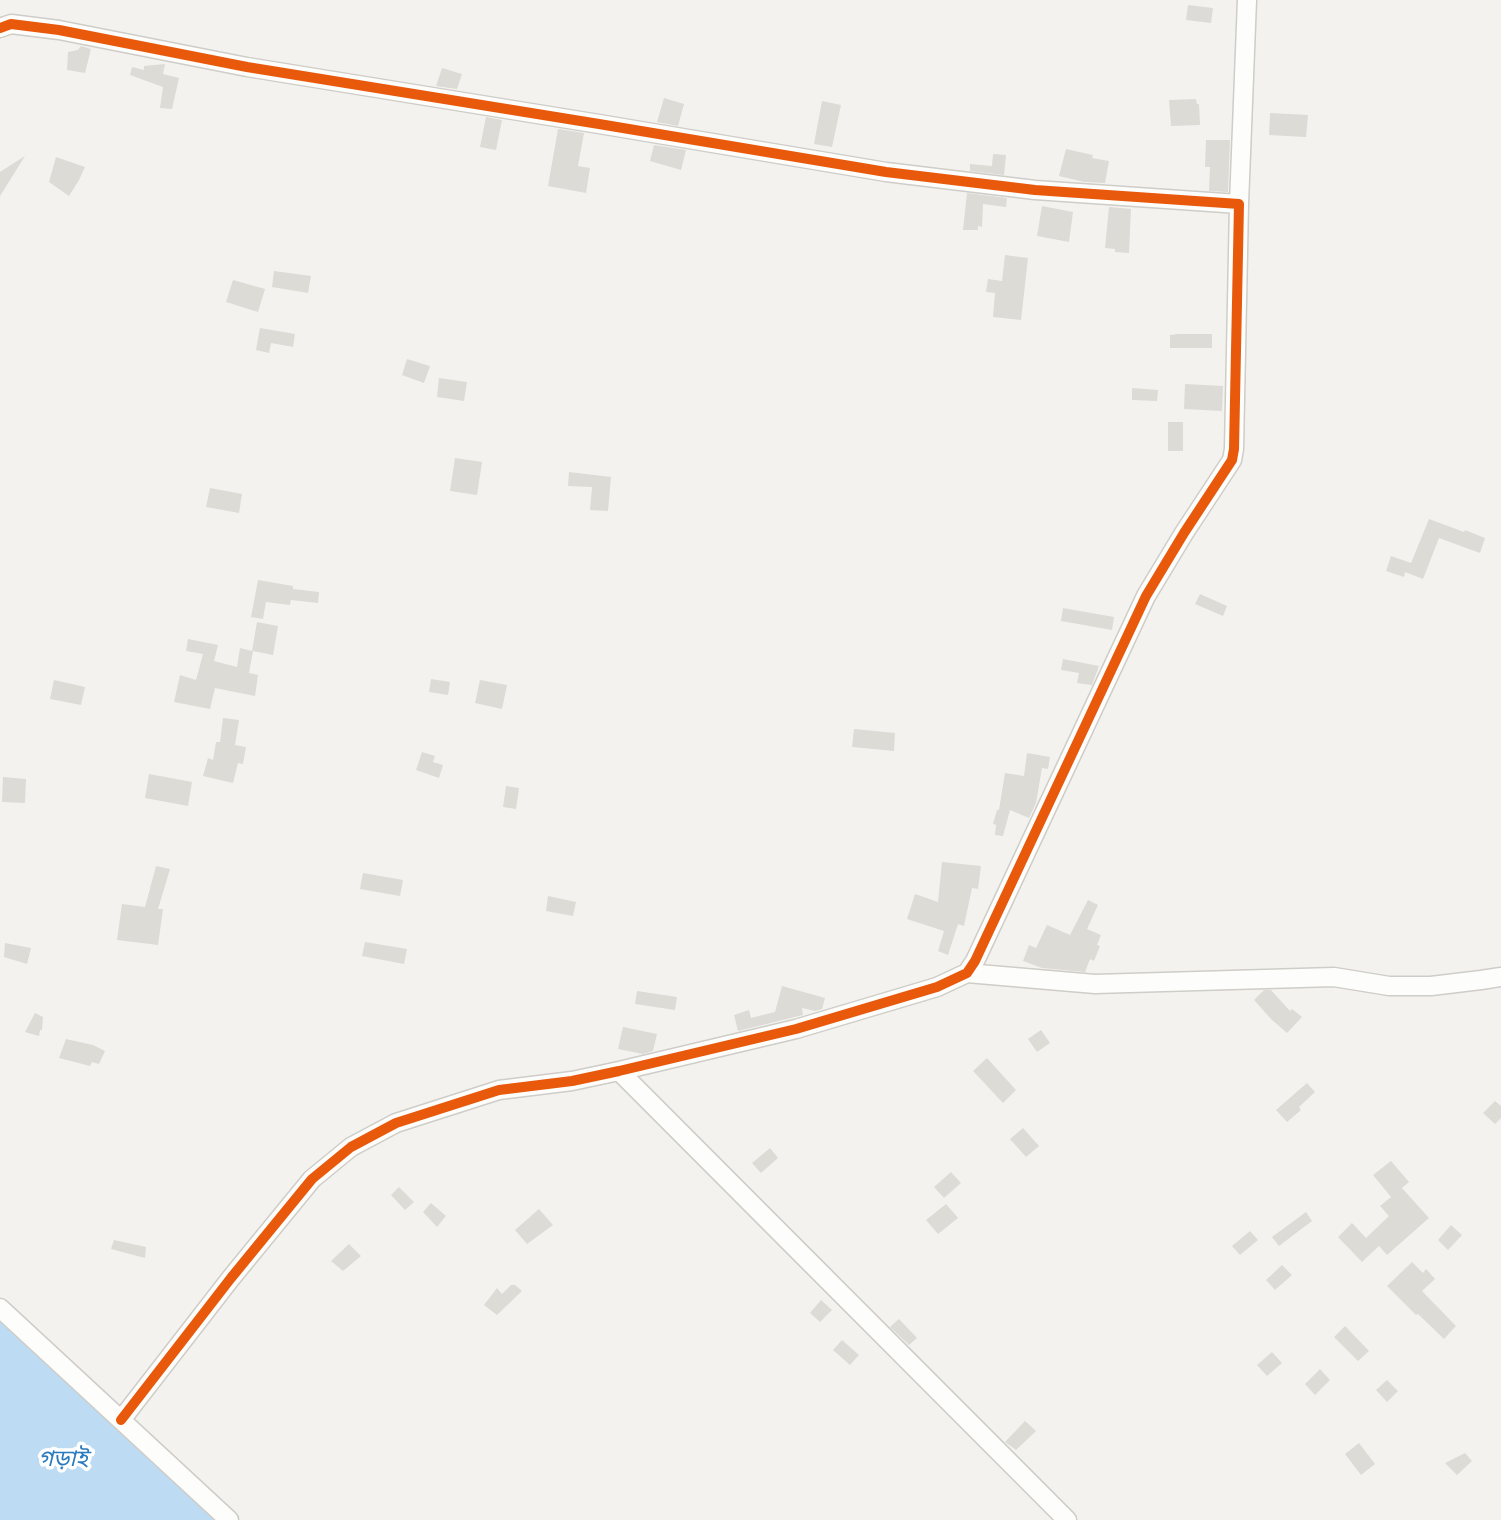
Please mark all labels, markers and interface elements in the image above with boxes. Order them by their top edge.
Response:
water label: গড়াই [38,1445,88,1473]

